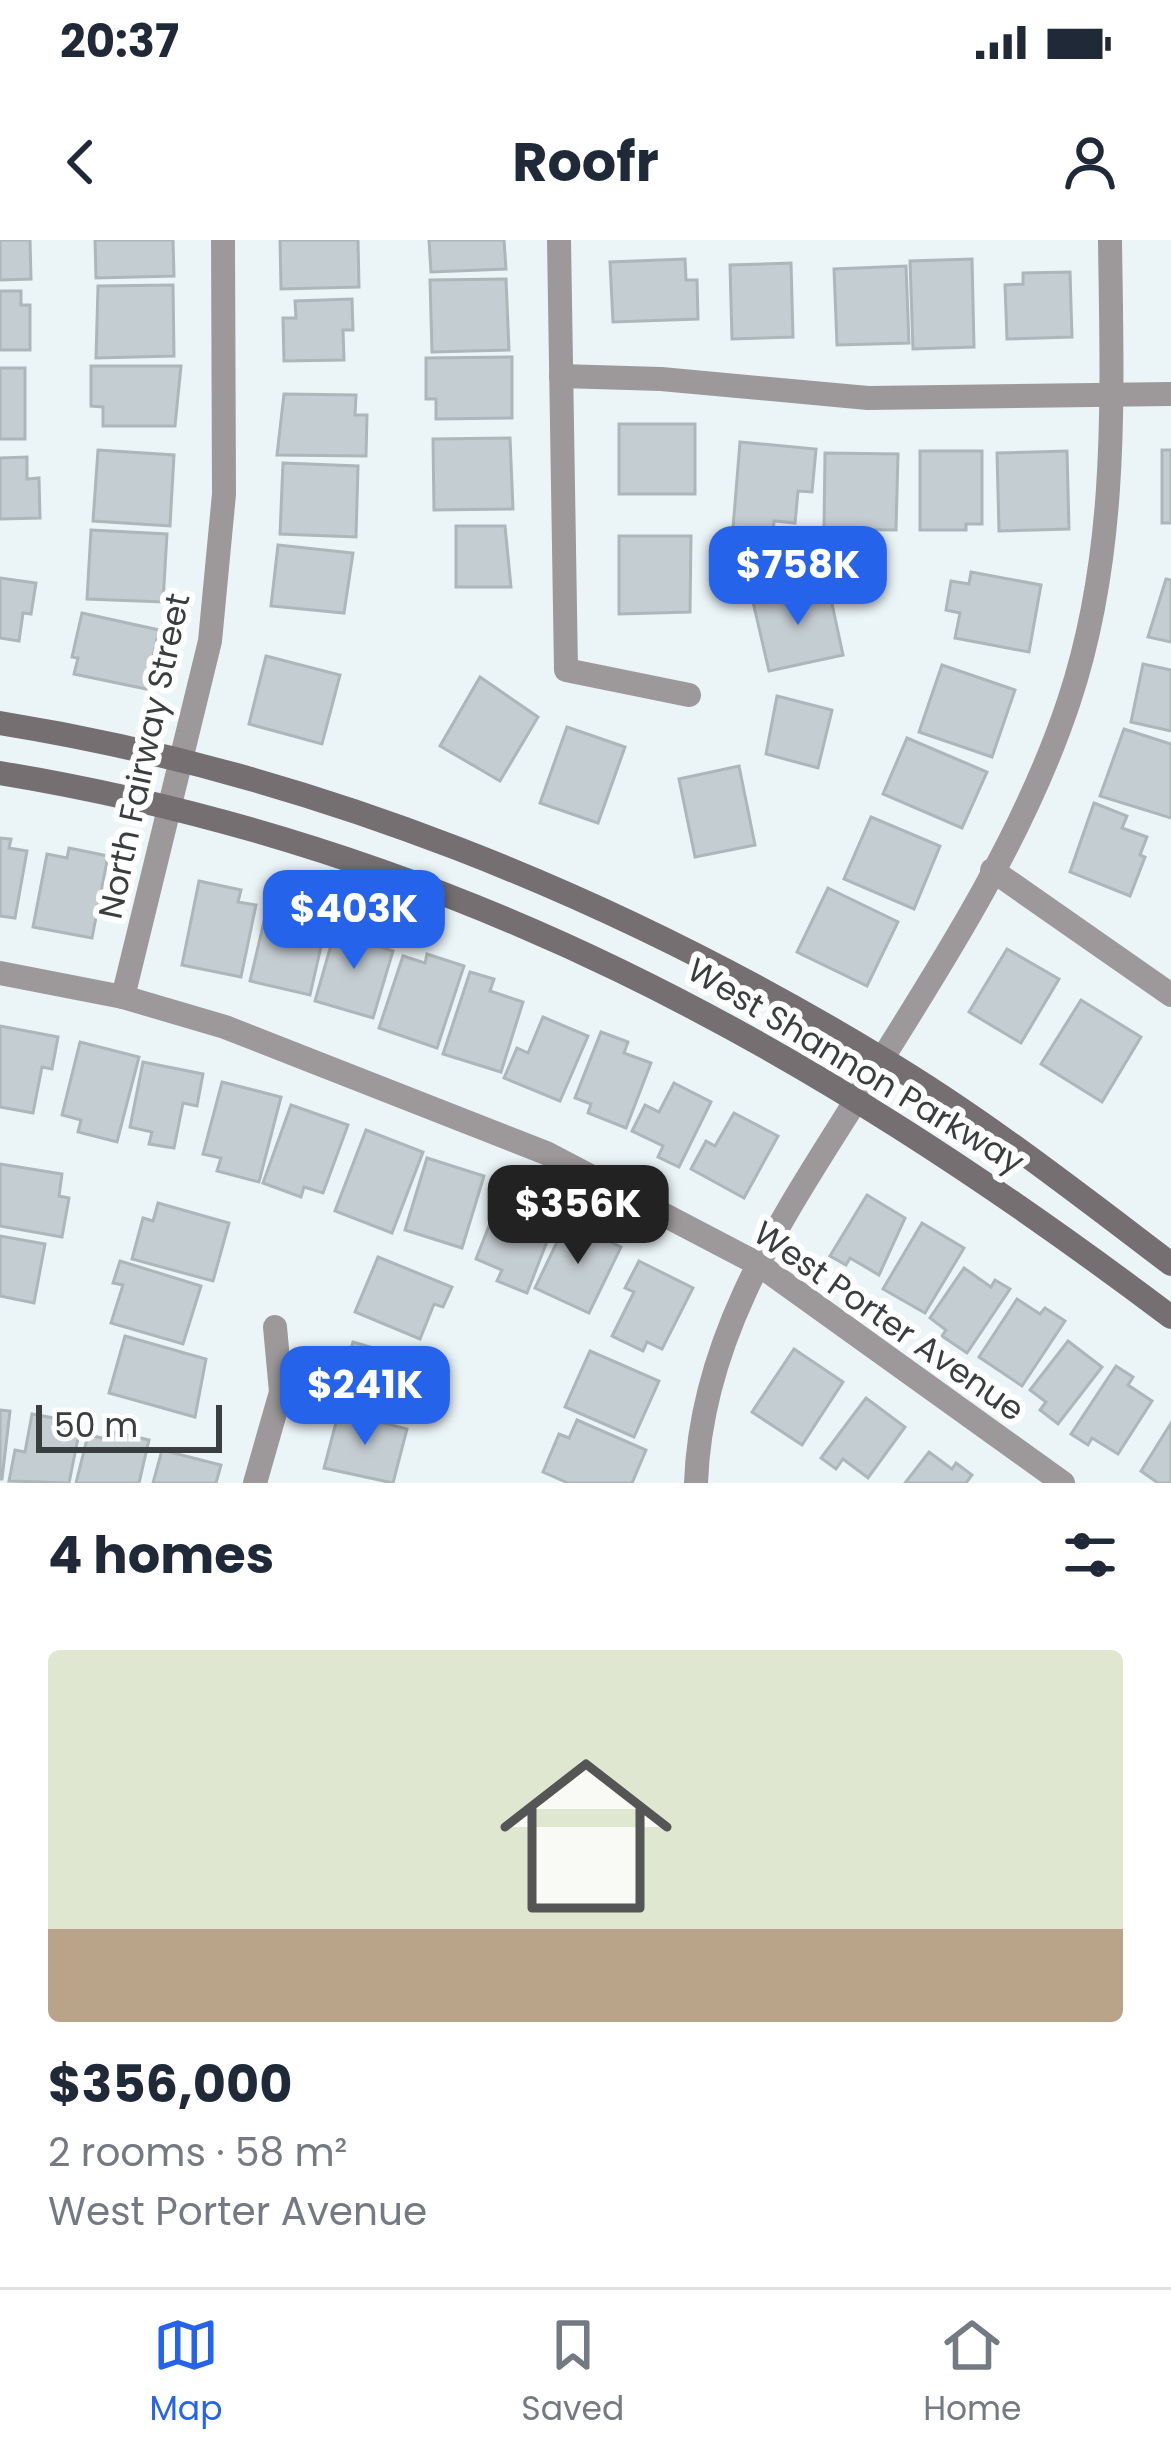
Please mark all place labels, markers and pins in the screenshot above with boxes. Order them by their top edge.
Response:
pin: $758K [714,526,882,628]
pin: $403K [270,870,438,972]
pin: $356K [494,1165,662,1267]
pin: $241K [281,1346,449,1448]

